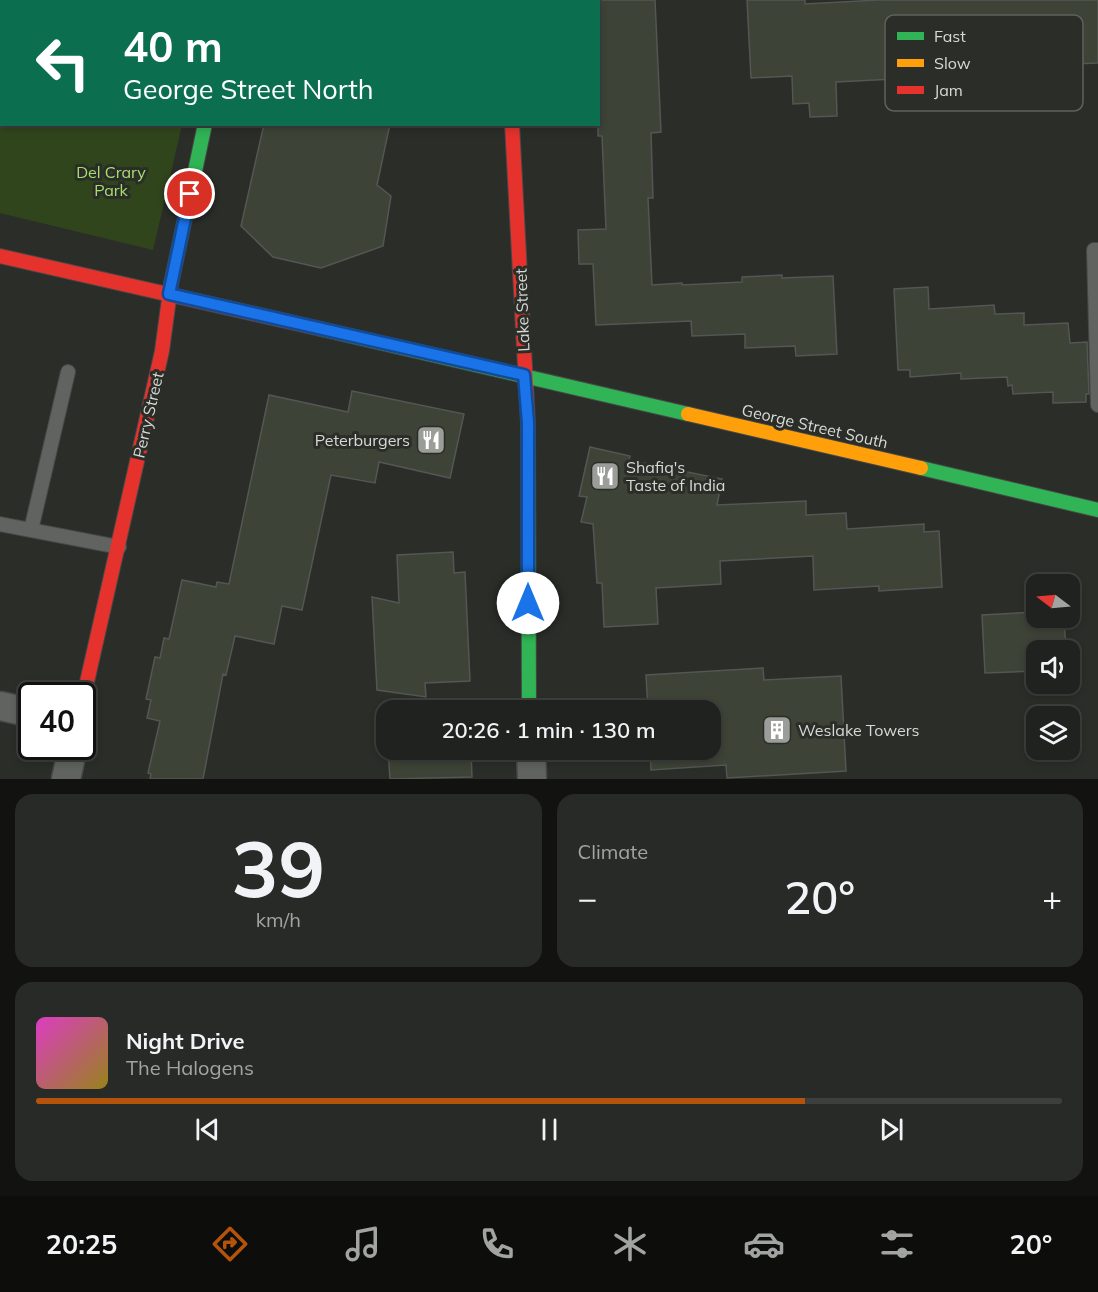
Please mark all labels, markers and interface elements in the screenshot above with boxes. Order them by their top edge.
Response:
legend [885,15,1083,111]
text: 40 m [123,20,223,73]
icon: left [24,24,102,102]
text: Fast [934,26,966,46]
text: Slow [934,53,971,73]
text: George Street North [123,72,374,106]
text: Jam [934,80,963,100]
park label: Del Crary Park [76,162,146,200]
pin [164,168,215,219]
icon: arrive [173,177,206,210]
street label: Lake Street [511,268,533,352]
street label: Perry Street [128,370,168,460]
street label: George Street South [740,399,890,453]
restaurant icon: Peterburgers [415,424,447,456]
place label: Peterburgers [315,430,410,450]
place label: Shafiq's Taste of India [626,457,725,495]
restaurant icon: Shafiq's Taste of India [589,460,621,492]
position arrow [496,571,560,635]
north arrow [1026,574,1080,628]
map controls [1026,574,1080,760]
button: sound [1026,640,1080,694]
speed limit sign: 40 [18,682,96,760]
button: layers [1026,706,1080,760]
building icon: Weslake Towers [761,714,793,746]
text: 20:26 · 1 min · 130 m [441,716,656,744]
place label: Weslake Towers [798,720,919,740]
text: 39 [231,819,325,917]
text: Climate [578,839,648,864]
text: 20° [784,869,855,925]
text: − [578,877,597,918]
text: + [1042,877,1062,918]
text: km/h [256,907,301,932]
text: Night Drive [126,1027,245,1055]
text: The Halogens [126,1055,254,1080]
icon: previous [191,1113,224,1146]
icon: pause [533,1113,566,1146]
icon: next [875,1113,908,1146]
icon: directions [209,1223,251,1265]
icon: music [342,1223,384,1265]
icon: phone [476,1223,518,1265]
icon: climate [609,1223,651,1265]
icon: car [743,1223,785,1265]
icon: filters [876,1223,918,1265]
text: 20:25 [46,1227,117,1261]
text: 20° [1010,1227,1052,1261]

